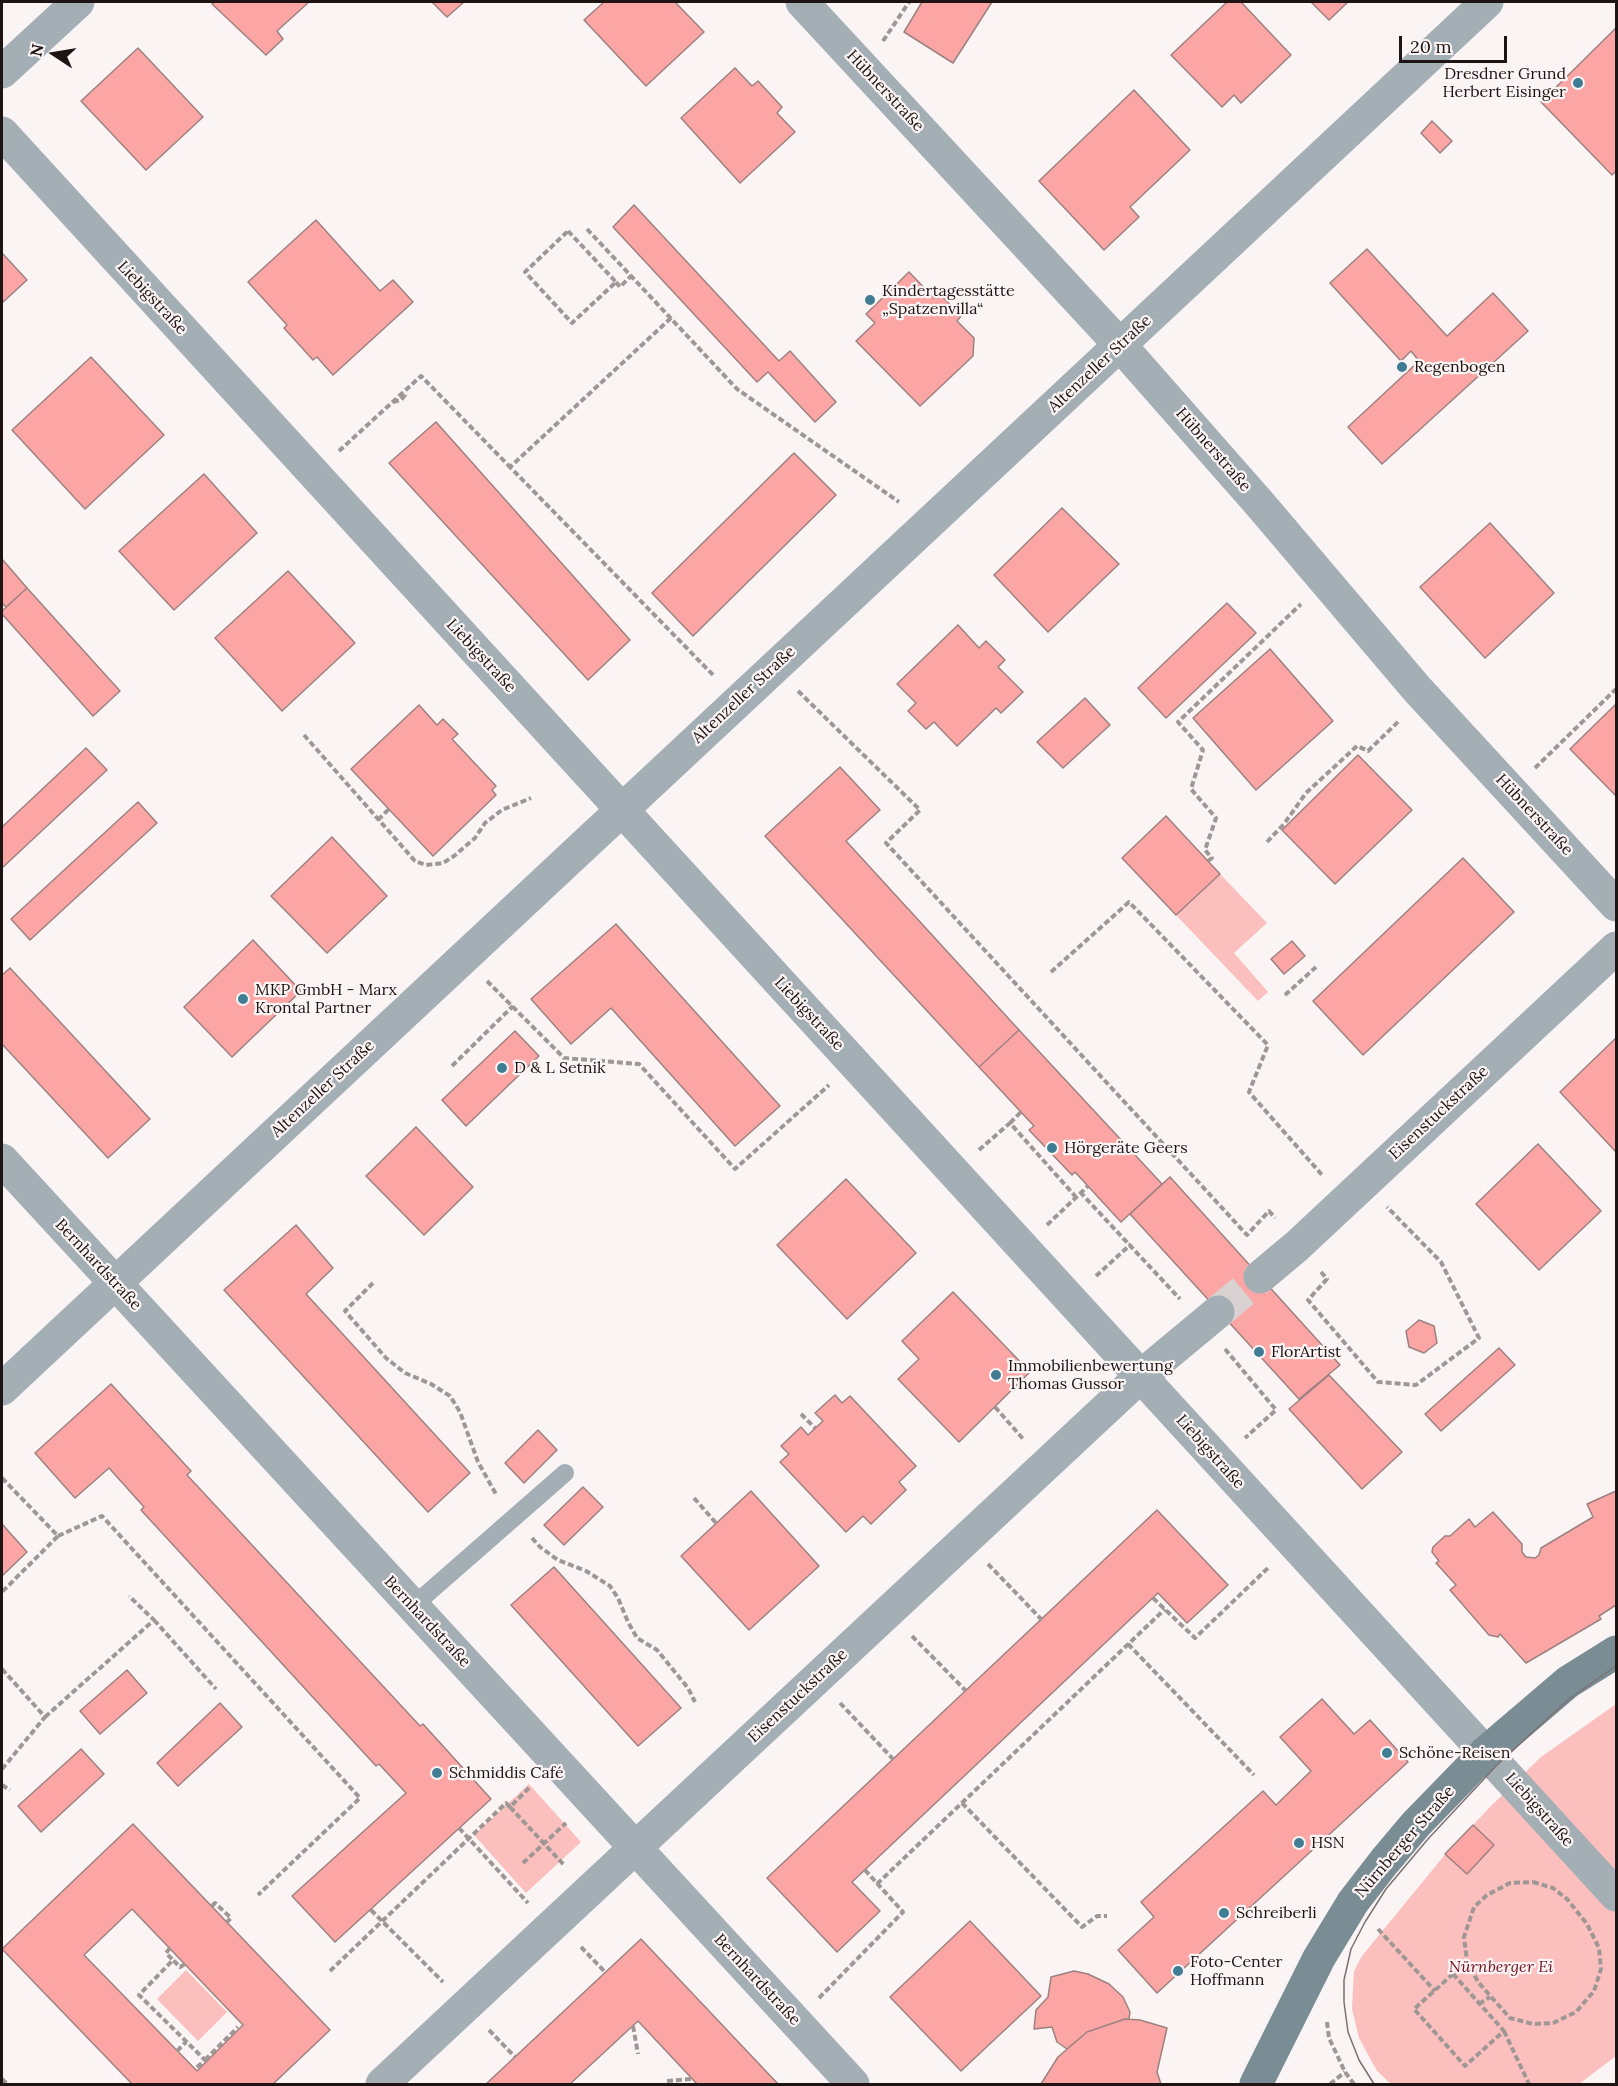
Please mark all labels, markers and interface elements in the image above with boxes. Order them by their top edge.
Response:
north arrow [24,24,84,84]
scale bar [1402,24,1510,62]
text: 20 m [1410,35,1452,58]
text: N [25,42,47,58]
street label: Hübnerstraße [842,46,928,136]
place label: Dresdner Grund Herbert Eisinger [1442,64,1566,102]
marker: Dresdner Grund Herbert Eisinger [1571,76,1585,90]
street label: Liebigstraße [113,257,191,339]
place label: Kindertagesstätte „Spatzenvilla“ [882,281,1015,319]
marker: Kindertagesstätte „Spatzenvilla“ [863,293,877,307]
street label: Altenzeller Straße [1044,311,1156,417]
place label: Regenbogen [1414,357,1506,377]
marker: Regenbogen [1395,360,1409,374]
street label: Hübnerstraße [1171,404,1255,496]
street label: Liebigstraße [442,615,520,697]
street label: Altenzeller Straße [688,642,800,748]
street label: Hübnerstraße [1491,770,1577,860]
street label: Liebigstraße [770,973,848,1055]
place label: MKP GmbH - Marx Krontal Partner [255,980,397,1018]
marker: MKP GmbH - Marx Krontal Partner [236,992,250,1006]
street label: Altenzeller Straße [267,1036,379,1142]
place label: D & L Setnik [514,1058,606,1078]
marker: D & L Setnik [495,1061,509,1075]
street label: Eisenstuckstraße [1385,1062,1493,1164]
place label: Hörgeräte Geers [1064,1138,1188,1158]
marker: Hörgeräte Geers [1045,1141,1059,1155]
street label: Bernhardstraße [51,1215,145,1315]
place label: FlorArtist [1271,1342,1341,1362]
marker: FlorArtist [1252,1345,1266,1359]
place label: Immobilienbewertung Thomas Gussor [1008,1356,1173,1394]
marker: Immobilienbewertung Thomas Gussor [989,1368,1003,1382]
street label: Liebigstraße [1172,1411,1248,1493]
street label: Bernhardstraße [380,1572,474,1672]
street label: Eisenstuckstraße [744,1645,852,1747]
place label: Schöne-Reisen [1399,1743,1510,1763]
marker: Schöne-Reisen [1380,1746,1394,1760]
place label: Schmiddis Café [449,1763,564,1783]
marker: Schmiddis Café [430,1766,444,1780]
street label: Liebigstraße [1501,1769,1577,1851]
street label: Nürnberger Straße [1351,1782,1459,1902]
place label: HSN [1311,1833,1345,1853]
marker: HSN [1292,1836,1306,1850]
place label: Schreiberli [1236,1903,1317,1923]
marker: Schreiberli [1217,1906,1231,1920]
street label: Bernhardstraße [710,1930,804,2030]
place label: Foto-Center Hoffmann [1190,1952,1282,1990]
park label: Nürnberger Ei [1449,1957,1553,1977]
marker: Foto-Center Hoffmann [1171,1964,1185,1978]

